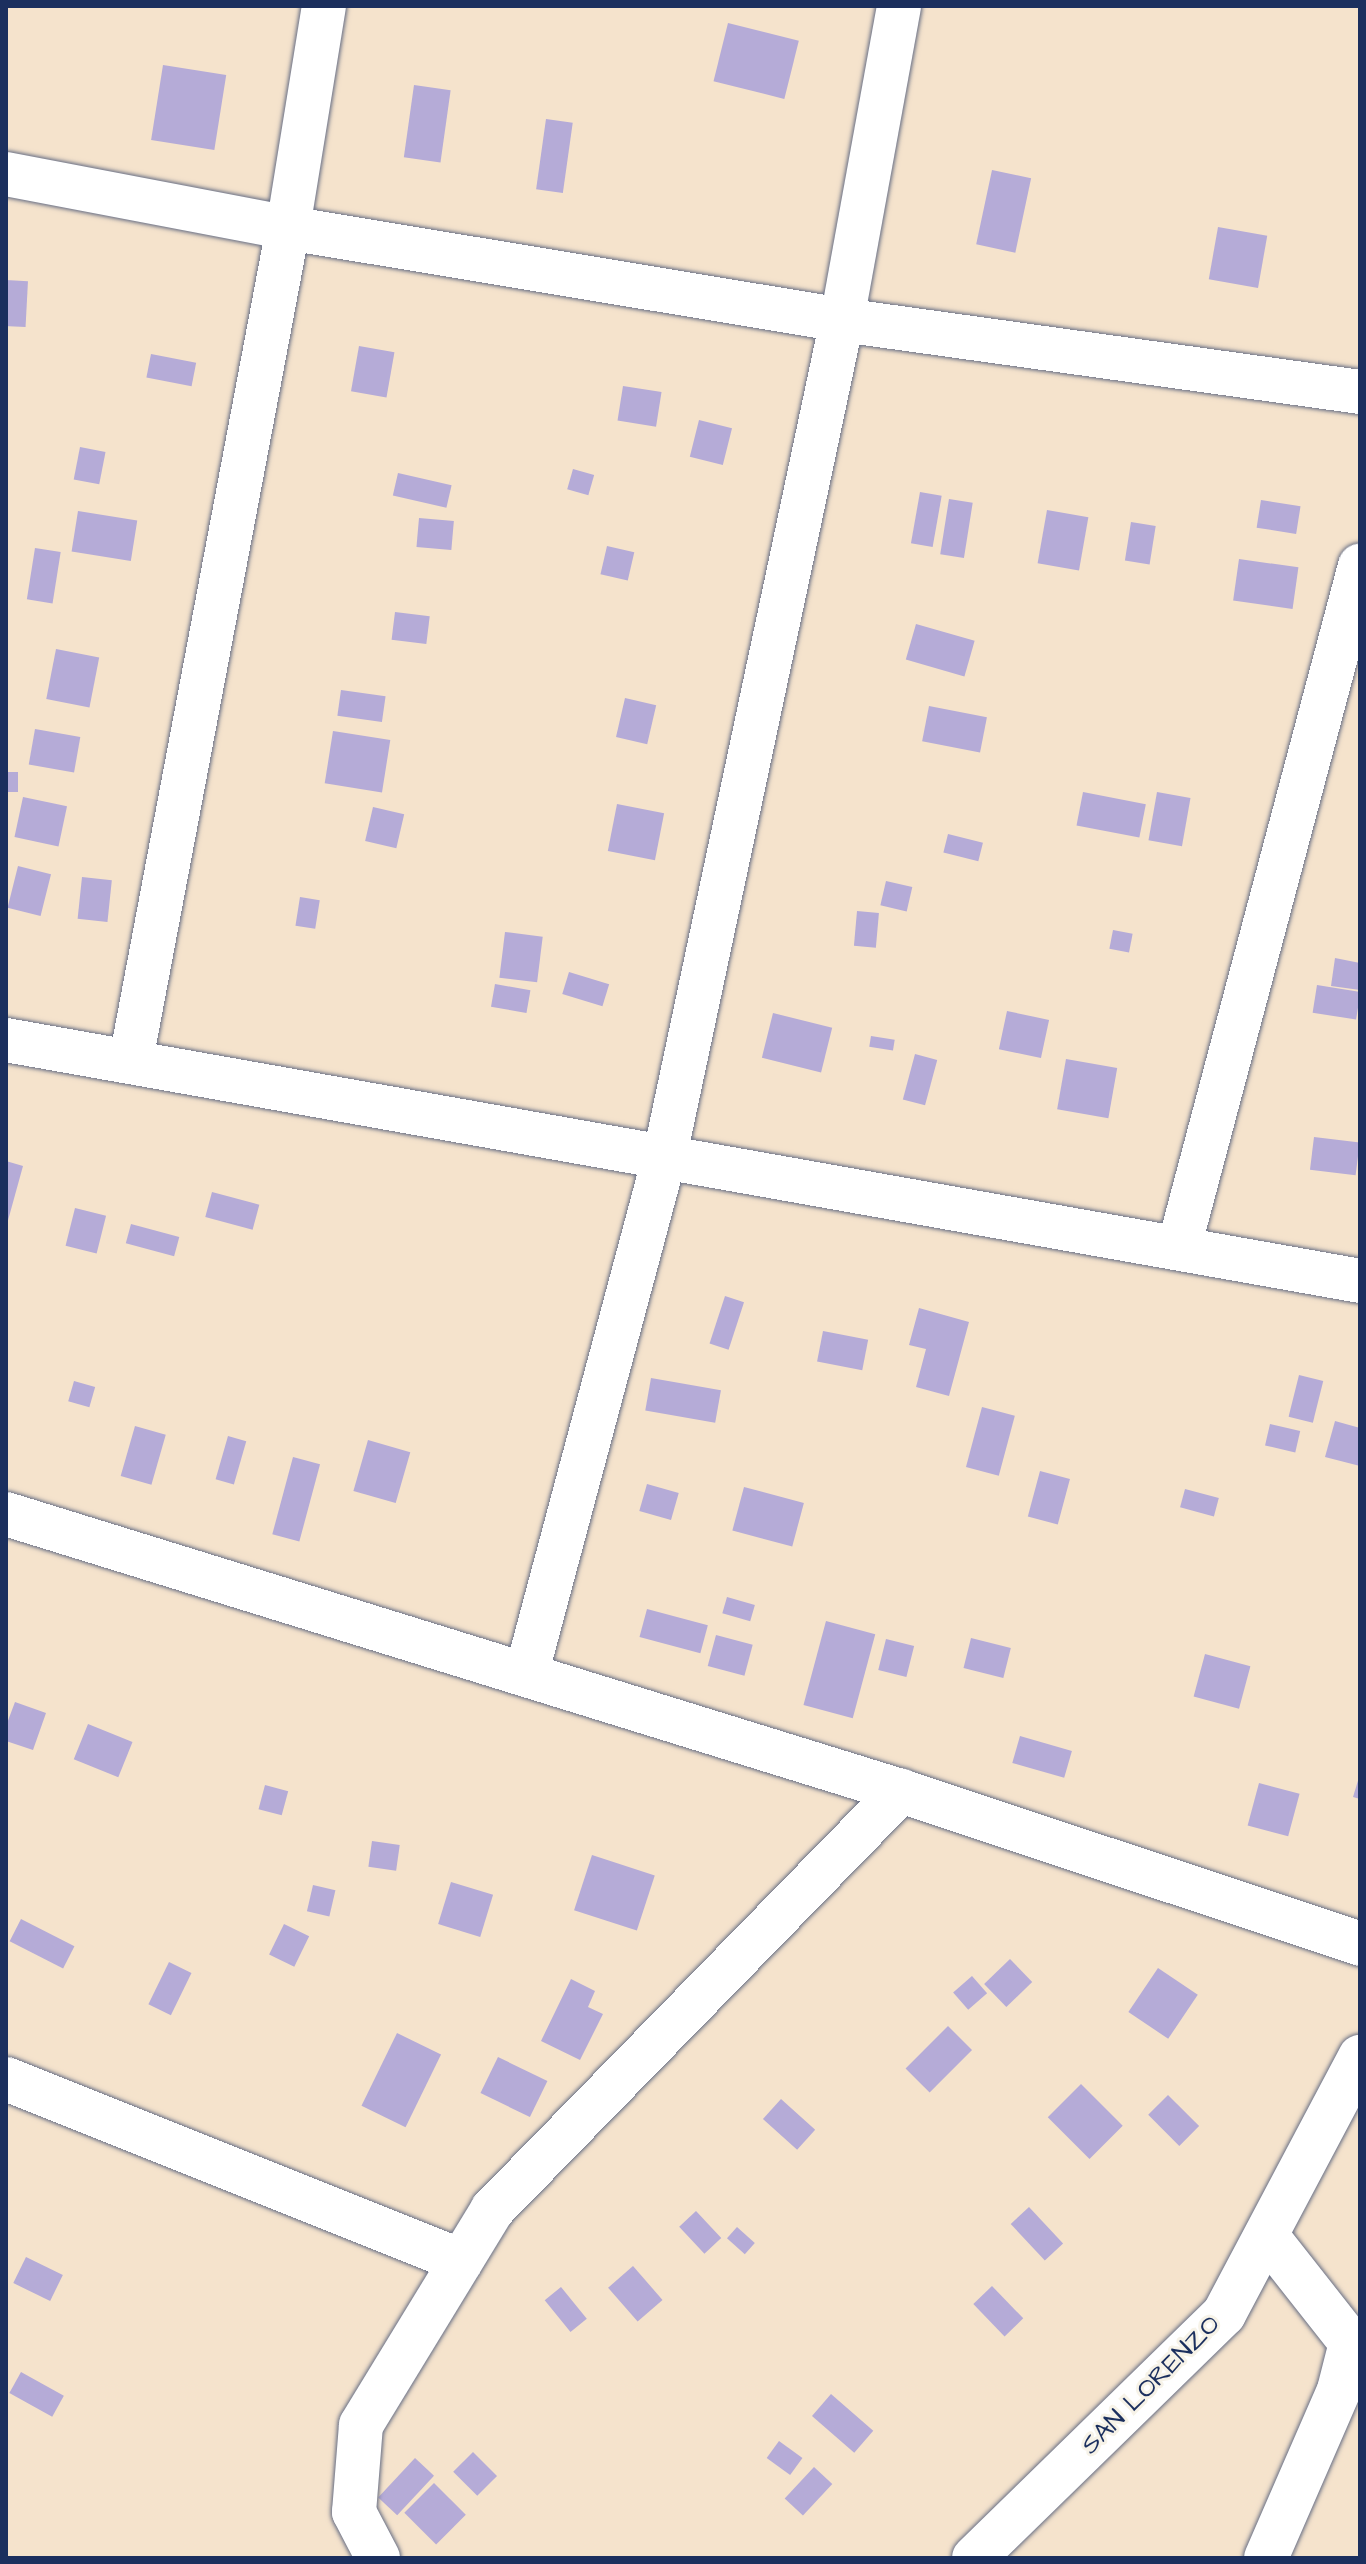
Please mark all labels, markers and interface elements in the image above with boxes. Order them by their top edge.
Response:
street label: SAN LORENZO [1075,2309,1227,2461]

